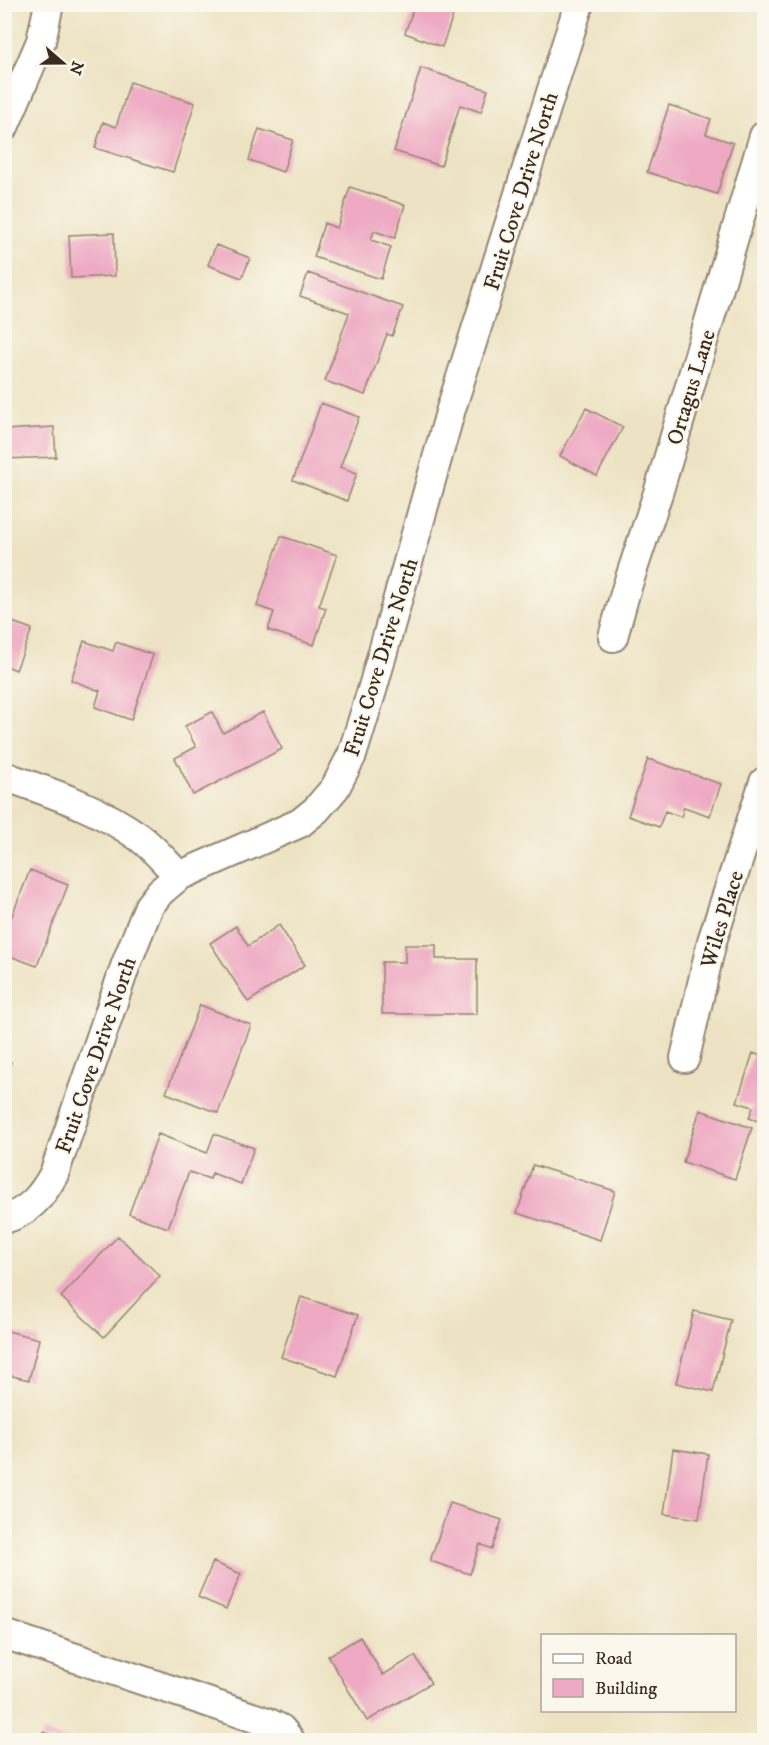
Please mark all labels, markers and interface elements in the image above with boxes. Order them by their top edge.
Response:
north arrow [33,33,93,93]
text: N [65,58,88,77]
street label: Fruit Cove Drive North [478,89,565,294]
street label: Ortagus Lane [661,326,722,448]
street label: Fruit Cove Drive North [338,555,425,760]
street label: Wiles Place [695,867,750,973]
street label: Fruit Cove Drive North [50,953,143,1157]
legend [541,1634,736,1712]
text: Road [595,1648,632,1670]
text: Building [595,1678,657,1700]

